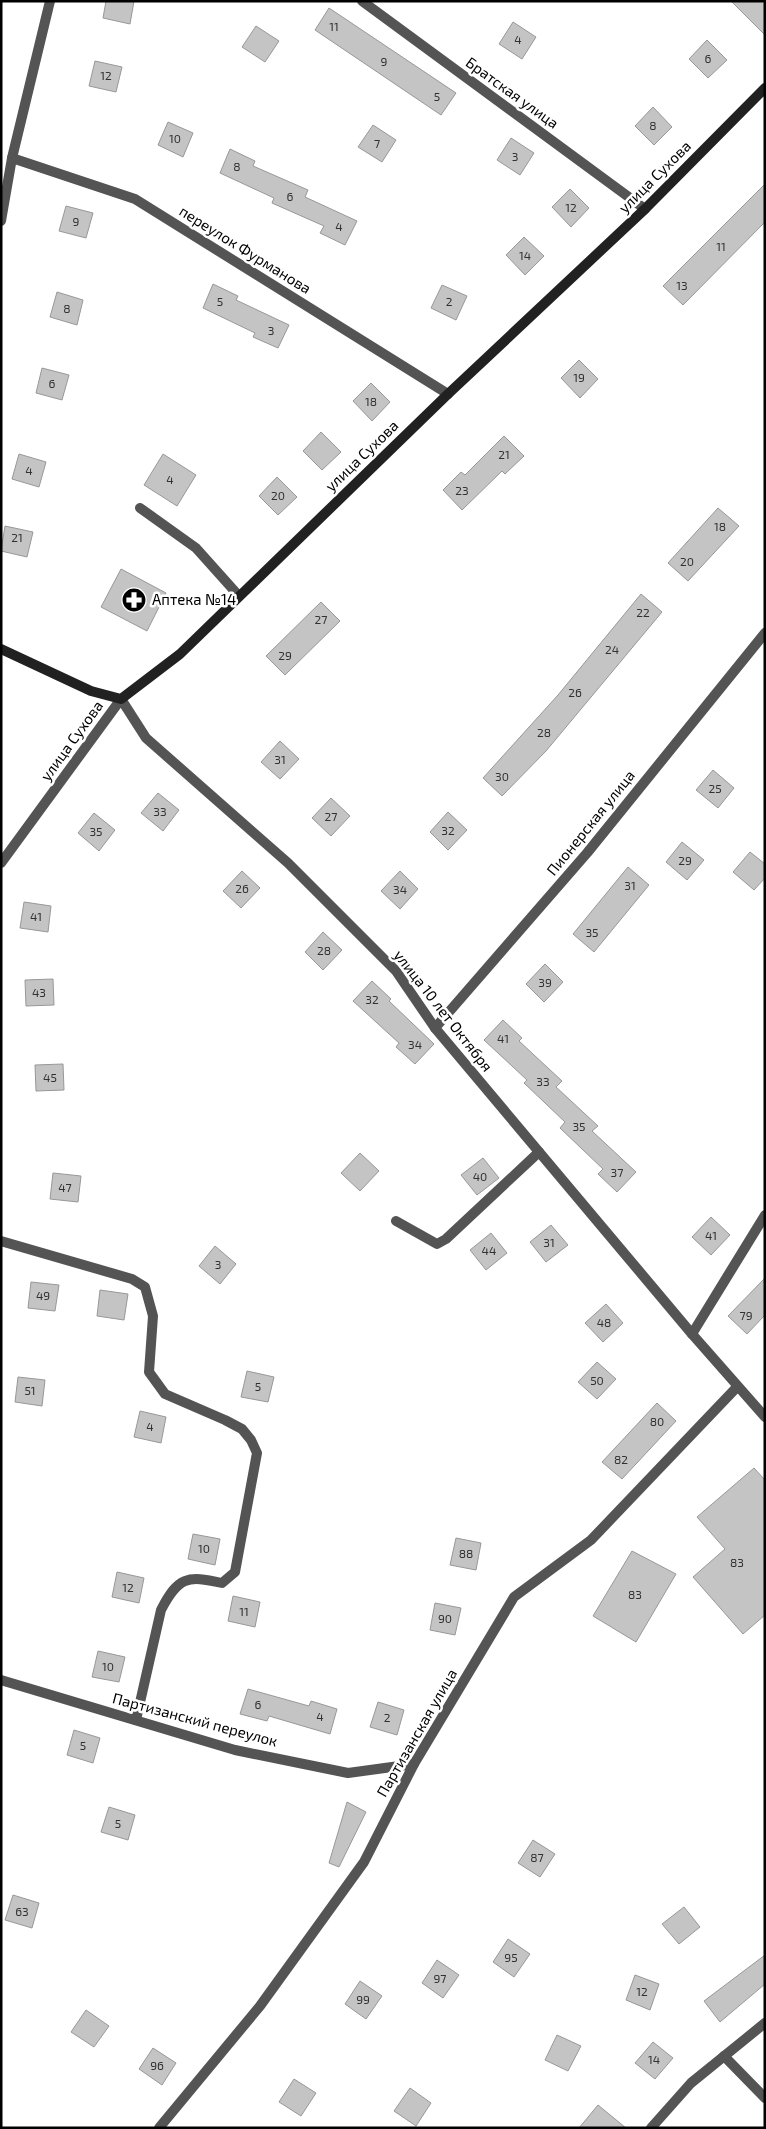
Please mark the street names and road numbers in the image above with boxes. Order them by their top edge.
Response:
street label: Братская улица [462,52,563,133]
street label: улица Сухова [614,136,695,217]
street label: переулок Фурманова [176,201,315,298]
street label: улица Сухова [321,416,402,495]
street label: улица Сухова [36,697,107,785]
street label: Пионерская улица [542,766,639,879]
street label: улица 10 лет Октября [390,946,497,1075]
street label: Партизанская улица [372,1665,461,1800]
street label: Партизанский переулок [111,1688,280,1751]

